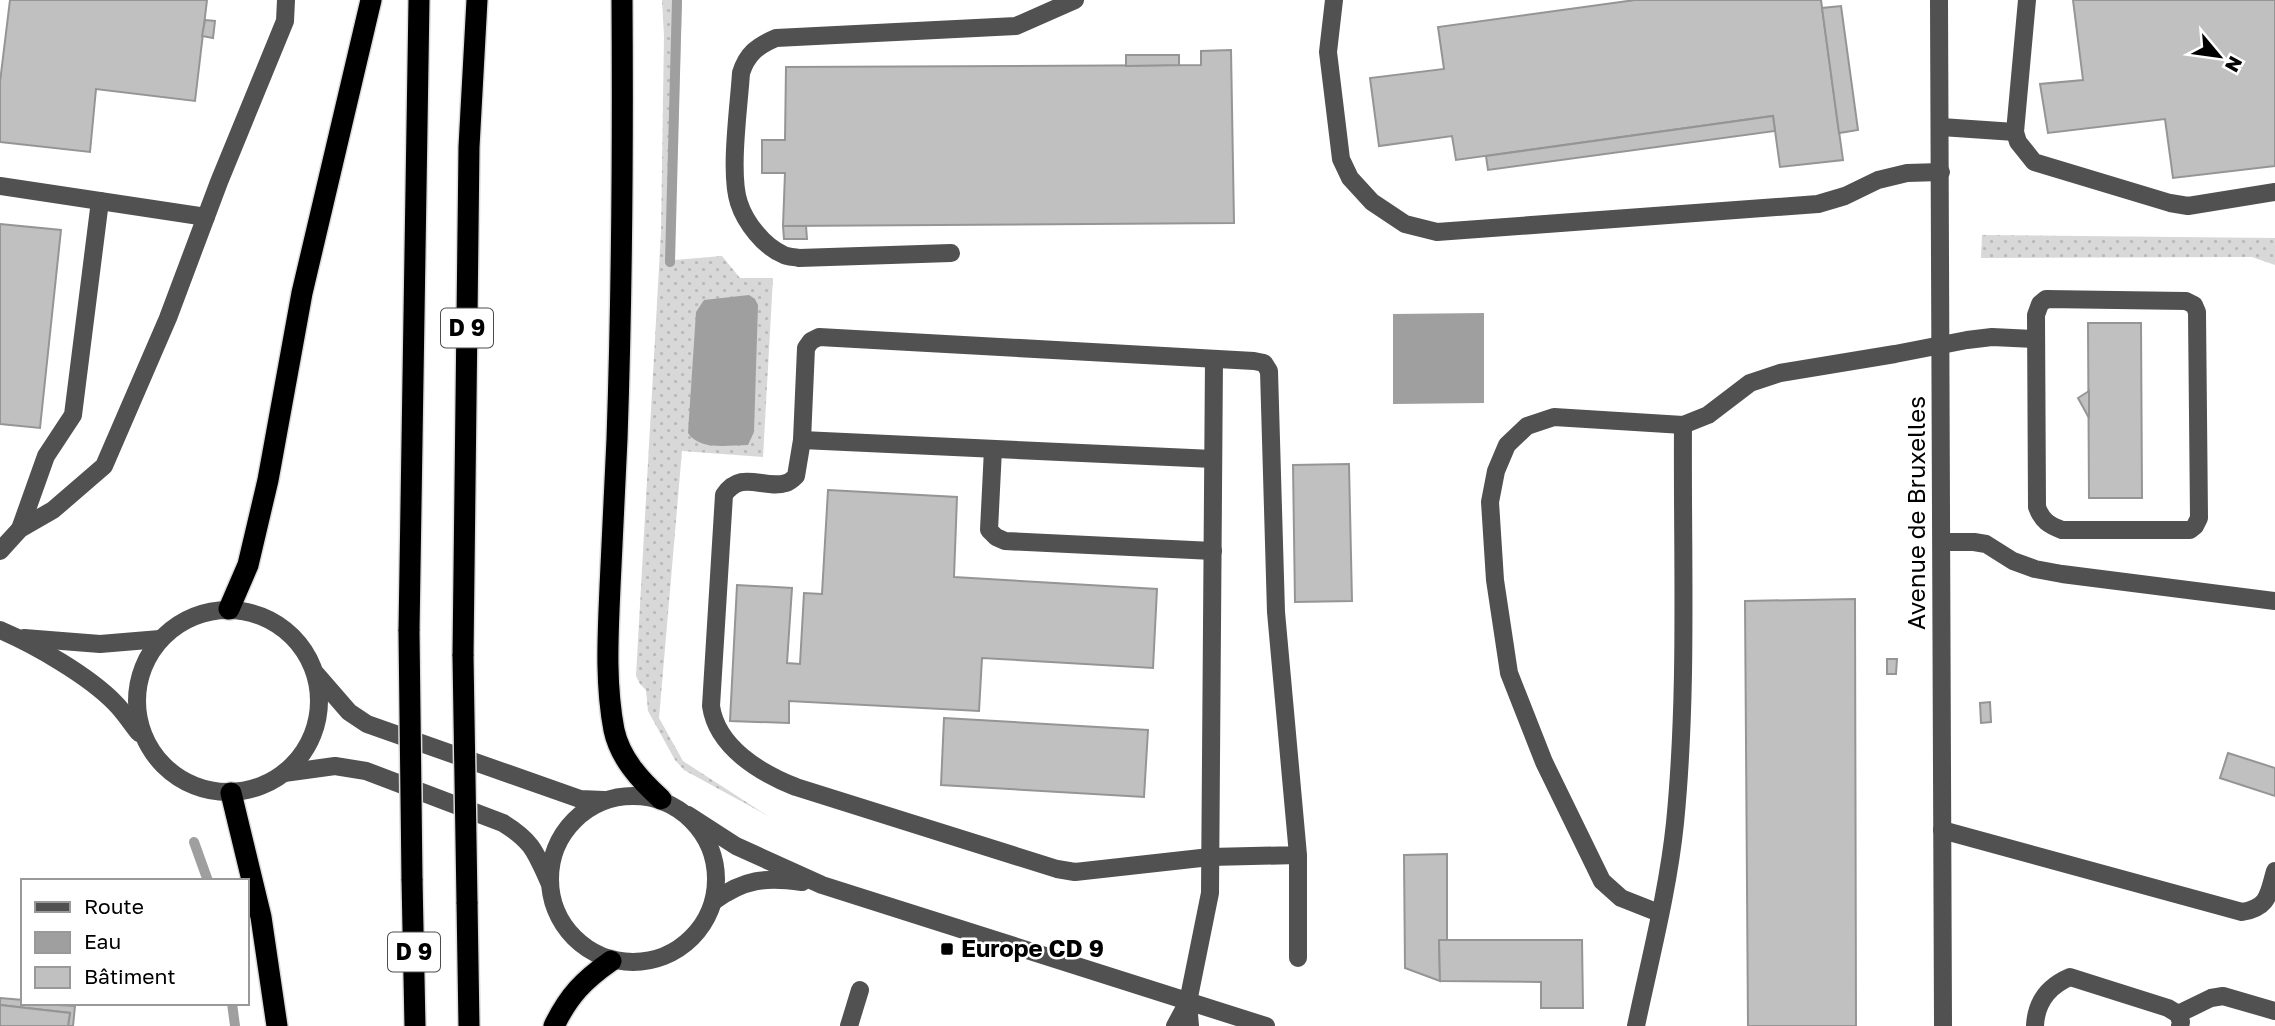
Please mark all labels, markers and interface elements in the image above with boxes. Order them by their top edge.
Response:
north arrow [2184,21,2254,91]
text: N [2221,53,2248,76]
road number: D 9 [441,308,493,348]
street label: Avenue de Bruxelles [1901,396,1930,630]
legend [21,879,248,1005]
text: Route [84,893,144,919]
text: Eau [84,928,121,954]
road number: D 9 [388,932,440,972]
place label: Europe CD 9 [961,933,1104,962]
marker: Europe CD 9 [939,941,955,957]
text: Bâtiment [84,963,176,989]

